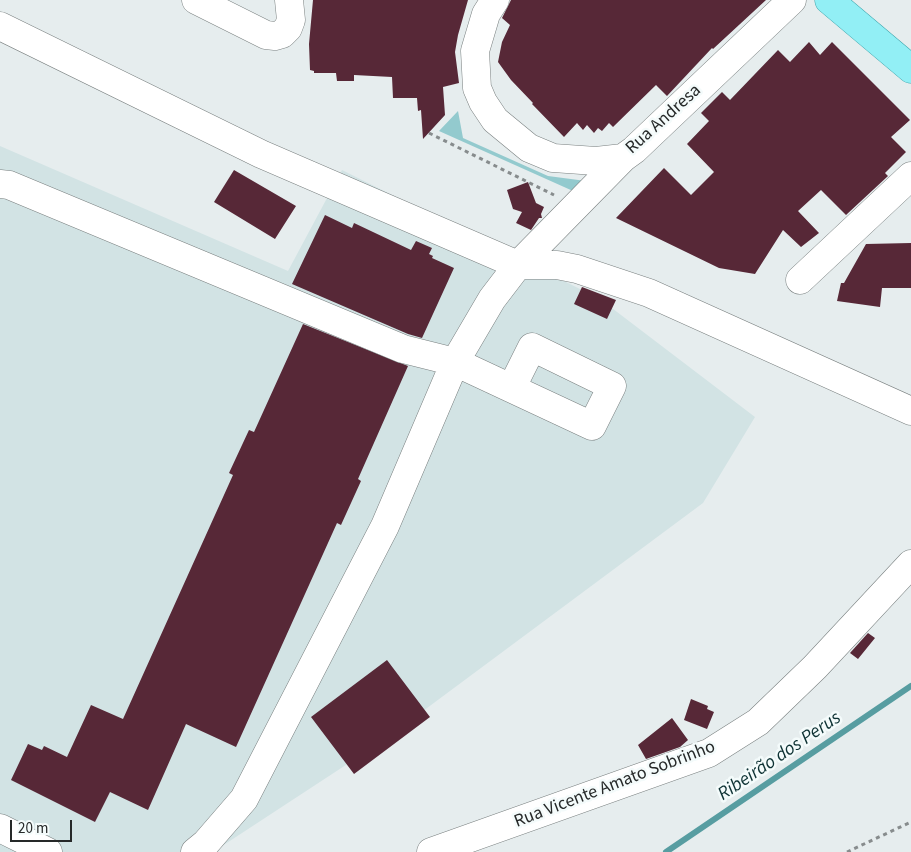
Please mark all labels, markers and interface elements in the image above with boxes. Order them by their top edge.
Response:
street label: Rua Andresa [622,81,706,159]
water label: Ribeirão dos Perus [714,707,846,807]
street label: Rua Vicente Amato Sobrinho [511,737,719,833]
scale bar [12,810,75,842]
text: 20 m [18,818,48,839]

